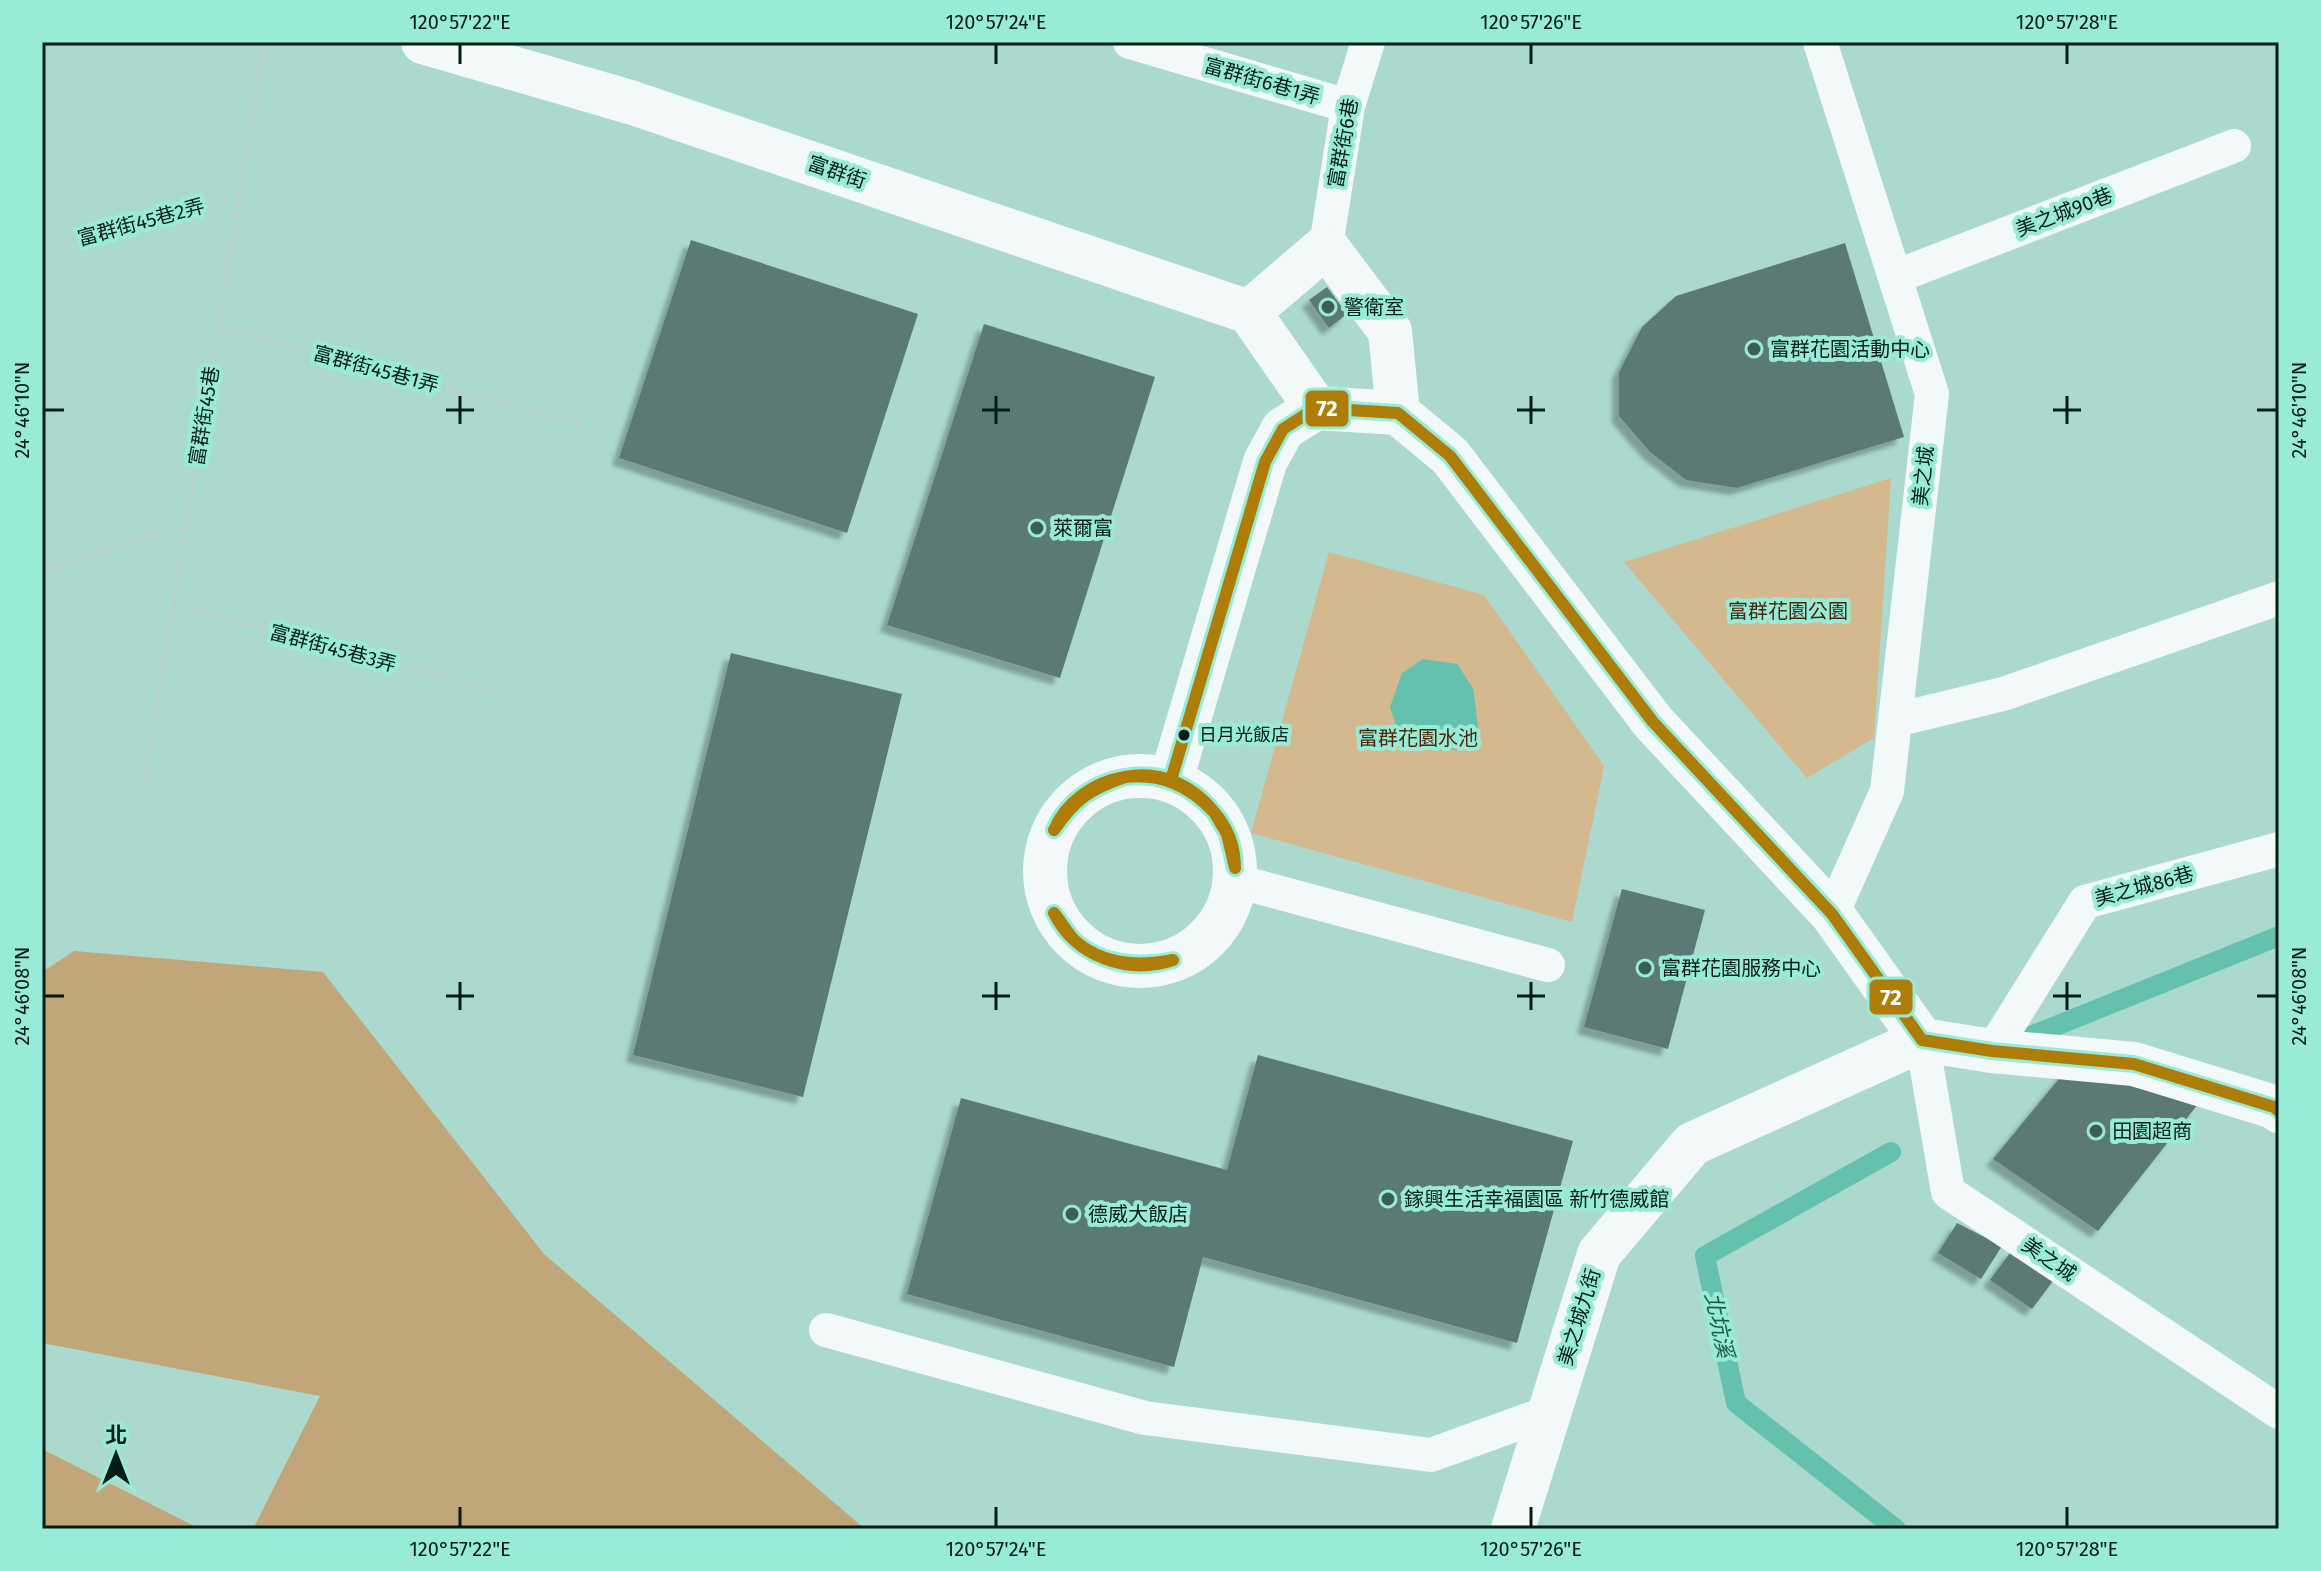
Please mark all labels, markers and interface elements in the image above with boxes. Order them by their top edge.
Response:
text: 120°57'22"E [409,10,511,34]
text: 120°57'24"E [946,10,1046,34]
text: 120°57'26"E [1480,10,1582,34]
text: 120°57'28"E [2016,10,2118,34]
street label: 富群街6巷1弄 [1201,53,1323,109]
street label: 富群街6巷 [1323,96,1363,190]
street label: 富群街 [805,151,869,193]
street label: 美之城90巷 [2012,183,2116,241]
street label: 富群街45巷2弄 [75,194,207,250]
place label: 警衛室 [1344,295,1404,319]
marker: 警衛室 [1319,298,1337,316]
place label: 富群花園活動中心 [1770,337,1930,361]
marker: 富群花園活動中心 [1745,340,1763,358]
street label: 富群街45巷1弄 [311,341,441,397]
text: 24°46'10"N [10,362,34,459]
text: 24°46'10"N [2287,362,2311,459]
street label: 富群街45巷 [184,365,224,467]
line badge: 72 [1304,389,1350,428]
text: 72 [1316,395,1338,422]
street label: 美之城 [1908,445,1938,507]
place label: 萊爾富 [1053,516,1113,540]
marker: 萊爾富 [1028,519,1046,537]
park label: 富群花園公園 [1728,599,1848,623]
street label: 富群街45巷3弄 [267,620,399,676]
place label: 日月光飯店 [1199,724,1289,746]
park label: 富群花園水池 [1358,726,1478,750]
marker: 日月光飯店 [1176,727,1192,743]
street label: 美之城86巷 [2092,861,2196,911]
text: 24°46'08"N [10,946,34,1046]
text: 24°46'08"N [2287,946,2311,1046]
place label: 富群花園服務中心 [1661,956,1821,980]
marker: 富群花園服務中心 [1636,959,1654,977]
line badge: 72 [1868,978,1914,1016]
text: 72 [1880,984,1902,1011]
place label: 田園超商 [2112,1119,2192,1143]
marker: 田園超商 [2087,1122,2105,1140]
place label: 鎵興生活幸福園區 新竹德威館 [1404,1187,1669,1211]
marker: 鎵興生活幸福園區 新竹德威館 [1379,1190,1397,1208]
place label: 德威大飯店 [1088,1202,1188,1226]
marker: 德威大飯店 [1063,1205,1081,1223]
street label: 美之城 [2017,1232,2081,1286]
street label: 美之城九街 [1553,1266,1605,1368]
water label: 北坑溪 [1699,1290,1740,1363]
north arrow [76,1415,156,1495]
text: 北 [105,1422,127,1449]
text: 120°57'22"E [409,1537,511,1561]
text: 120°57'24"E [946,1537,1046,1561]
text: 120°57'26"E [1480,1537,1582,1561]
text: 120°57'28"E [2016,1537,2118,1561]

